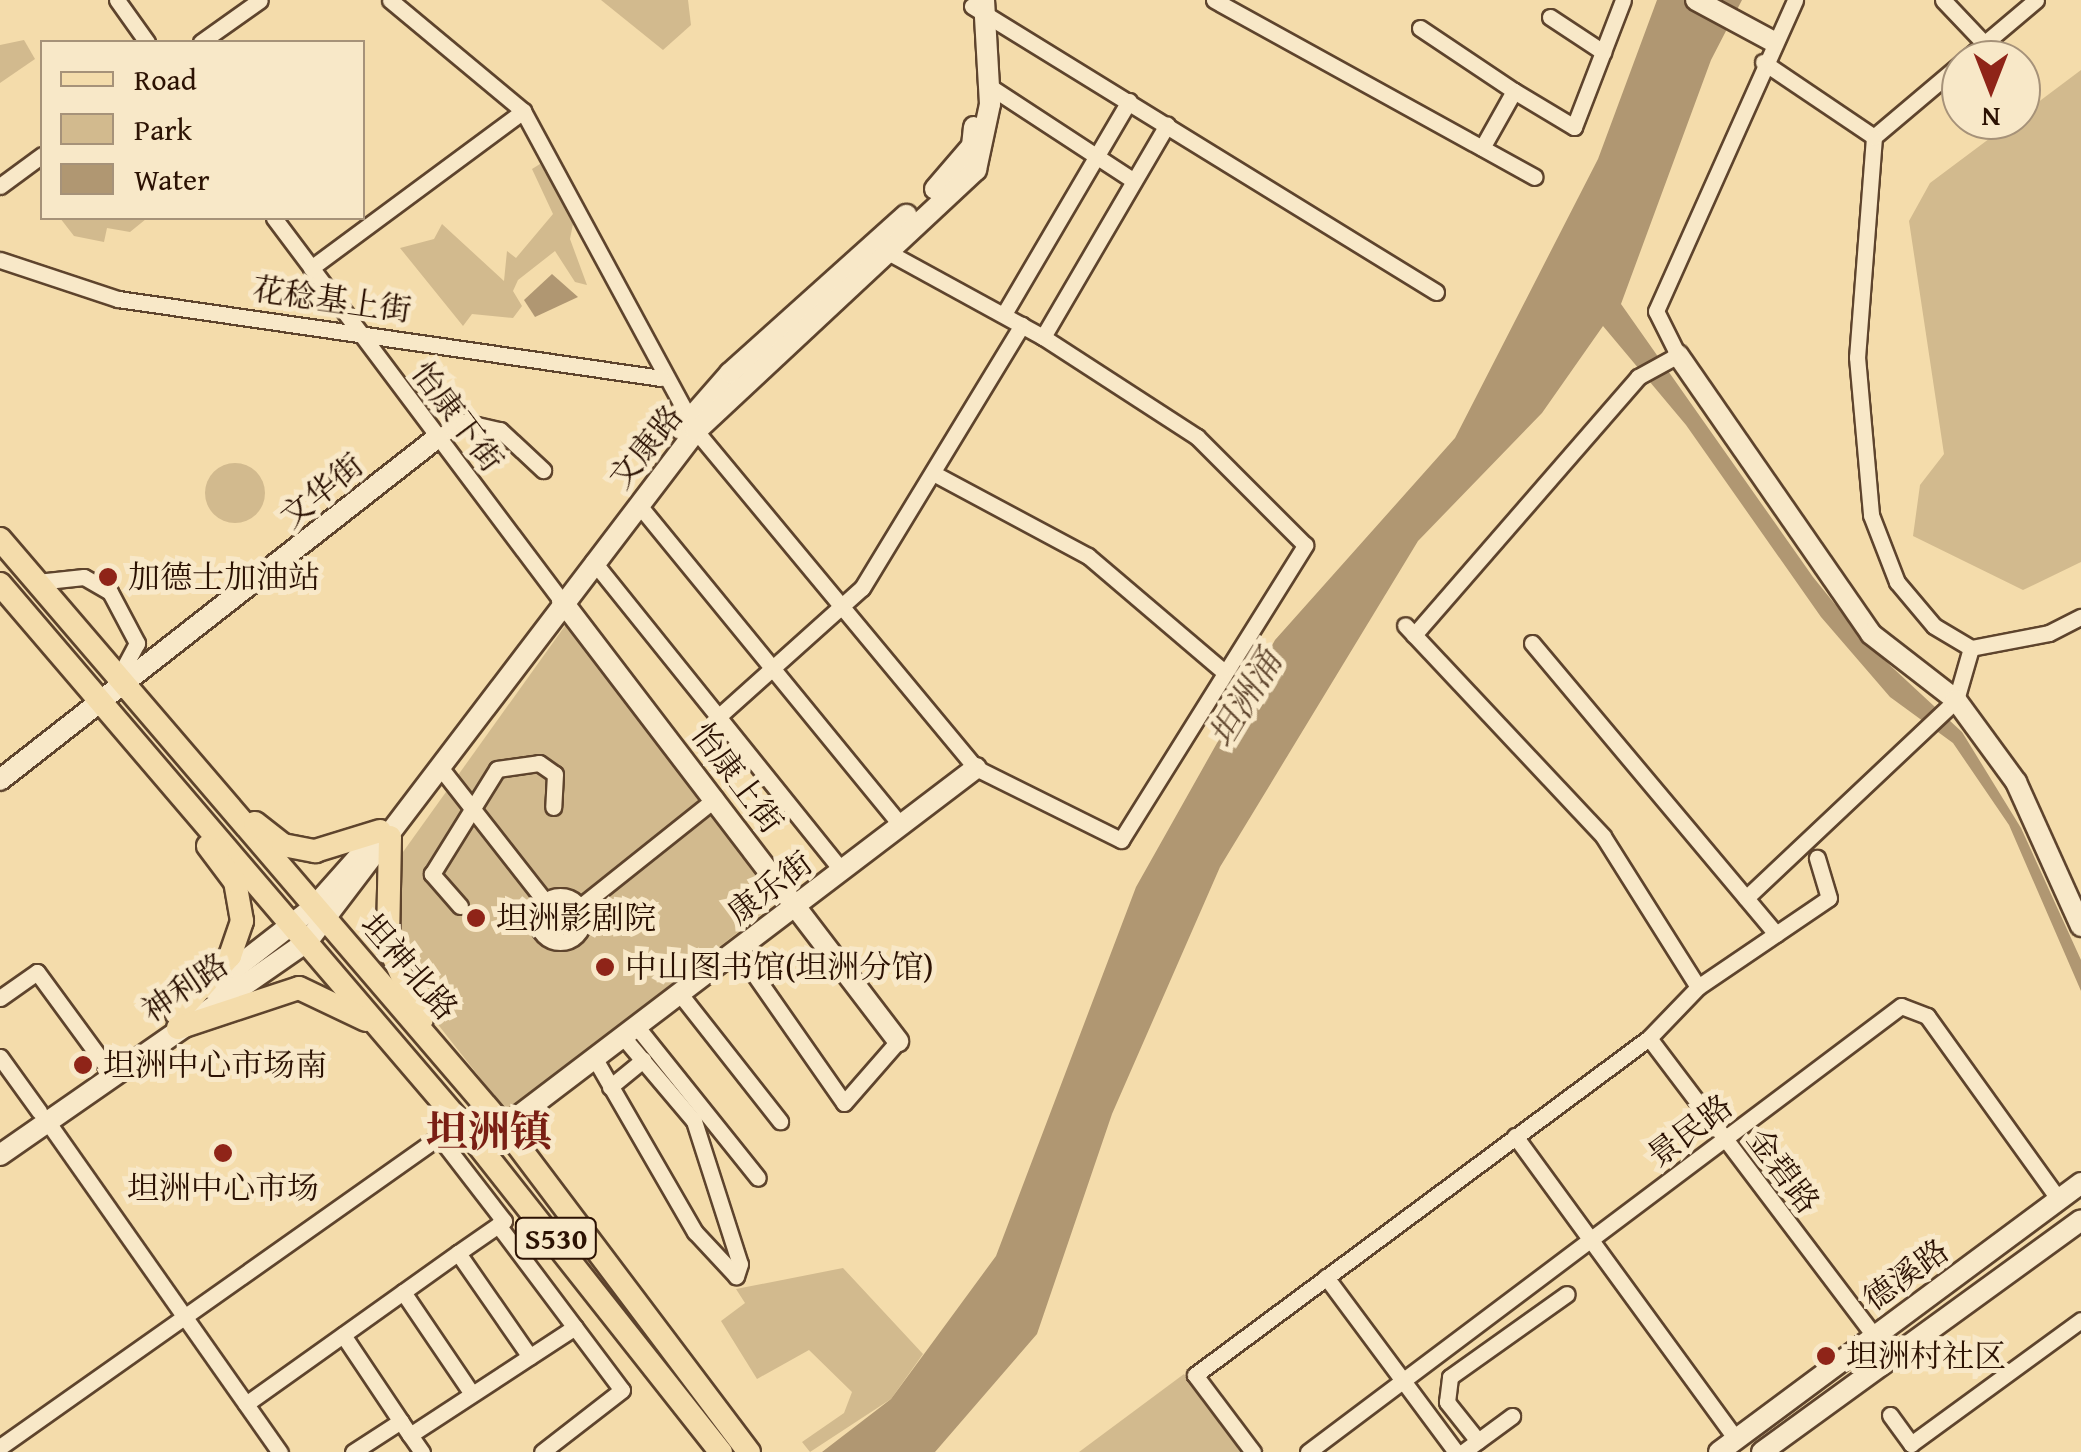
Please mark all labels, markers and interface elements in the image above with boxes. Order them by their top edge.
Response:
legend [40,40,365,220]
north arrow [1941,40,2041,140]
text: Road [134,57,197,101]
text: N [1982,98,2000,139]
text: Park [134,107,192,151]
text: Water [134,157,210,201]
street label: 花稔基上街 [250,270,414,330]
street label: 怡康下街 [403,354,511,480]
street label: 文康路 [601,398,691,496]
street label: 文华街 [273,446,371,536]
place label: 加德士加油站 [128,558,320,596]
marker: 加德士加油站 [97,566,119,588]
water label: 坦洲涌 [1200,643,1290,755]
street label: 怡康上街 [683,715,791,841]
street label: 康乐街 [720,844,820,932]
place label: 坦洲影剧院 [496,899,656,937]
street label: 坦神北路 [353,906,465,1028]
marker: 坦洲影剧院 [465,907,487,929]
street label: 神利路 [134,945,236,1031]
place label: 中山图书馆(坦洲分馆) [625,948,934,986]
marker: 中山图书馆(坦洲分馆) [594,956,616,978]
place label: 坦洲中心市场南 [103,1046,327,1084]
marker: 坦洲中心市场南 [72,1054,94,1076]
street label: 景民路 [1640,1087,1740,1175]
district label: 坦洲镇 [426,1106,552,1156]
street label: 金碧路 [1739,1121,1827,1221]
marker: 坦洲中心市场 [212,1142,234,1164]
place label: 坦洲中心市场 [127,1169,319,1207]
road number: S530 [514,1213,598,1263]
street label: 德溪路 [1856,1231,1956,1319]
place label: 坦洲村社区 [1846,1337,2006,1375]
marker: 坦洲村社区 [1815,1345,1837,1367]

